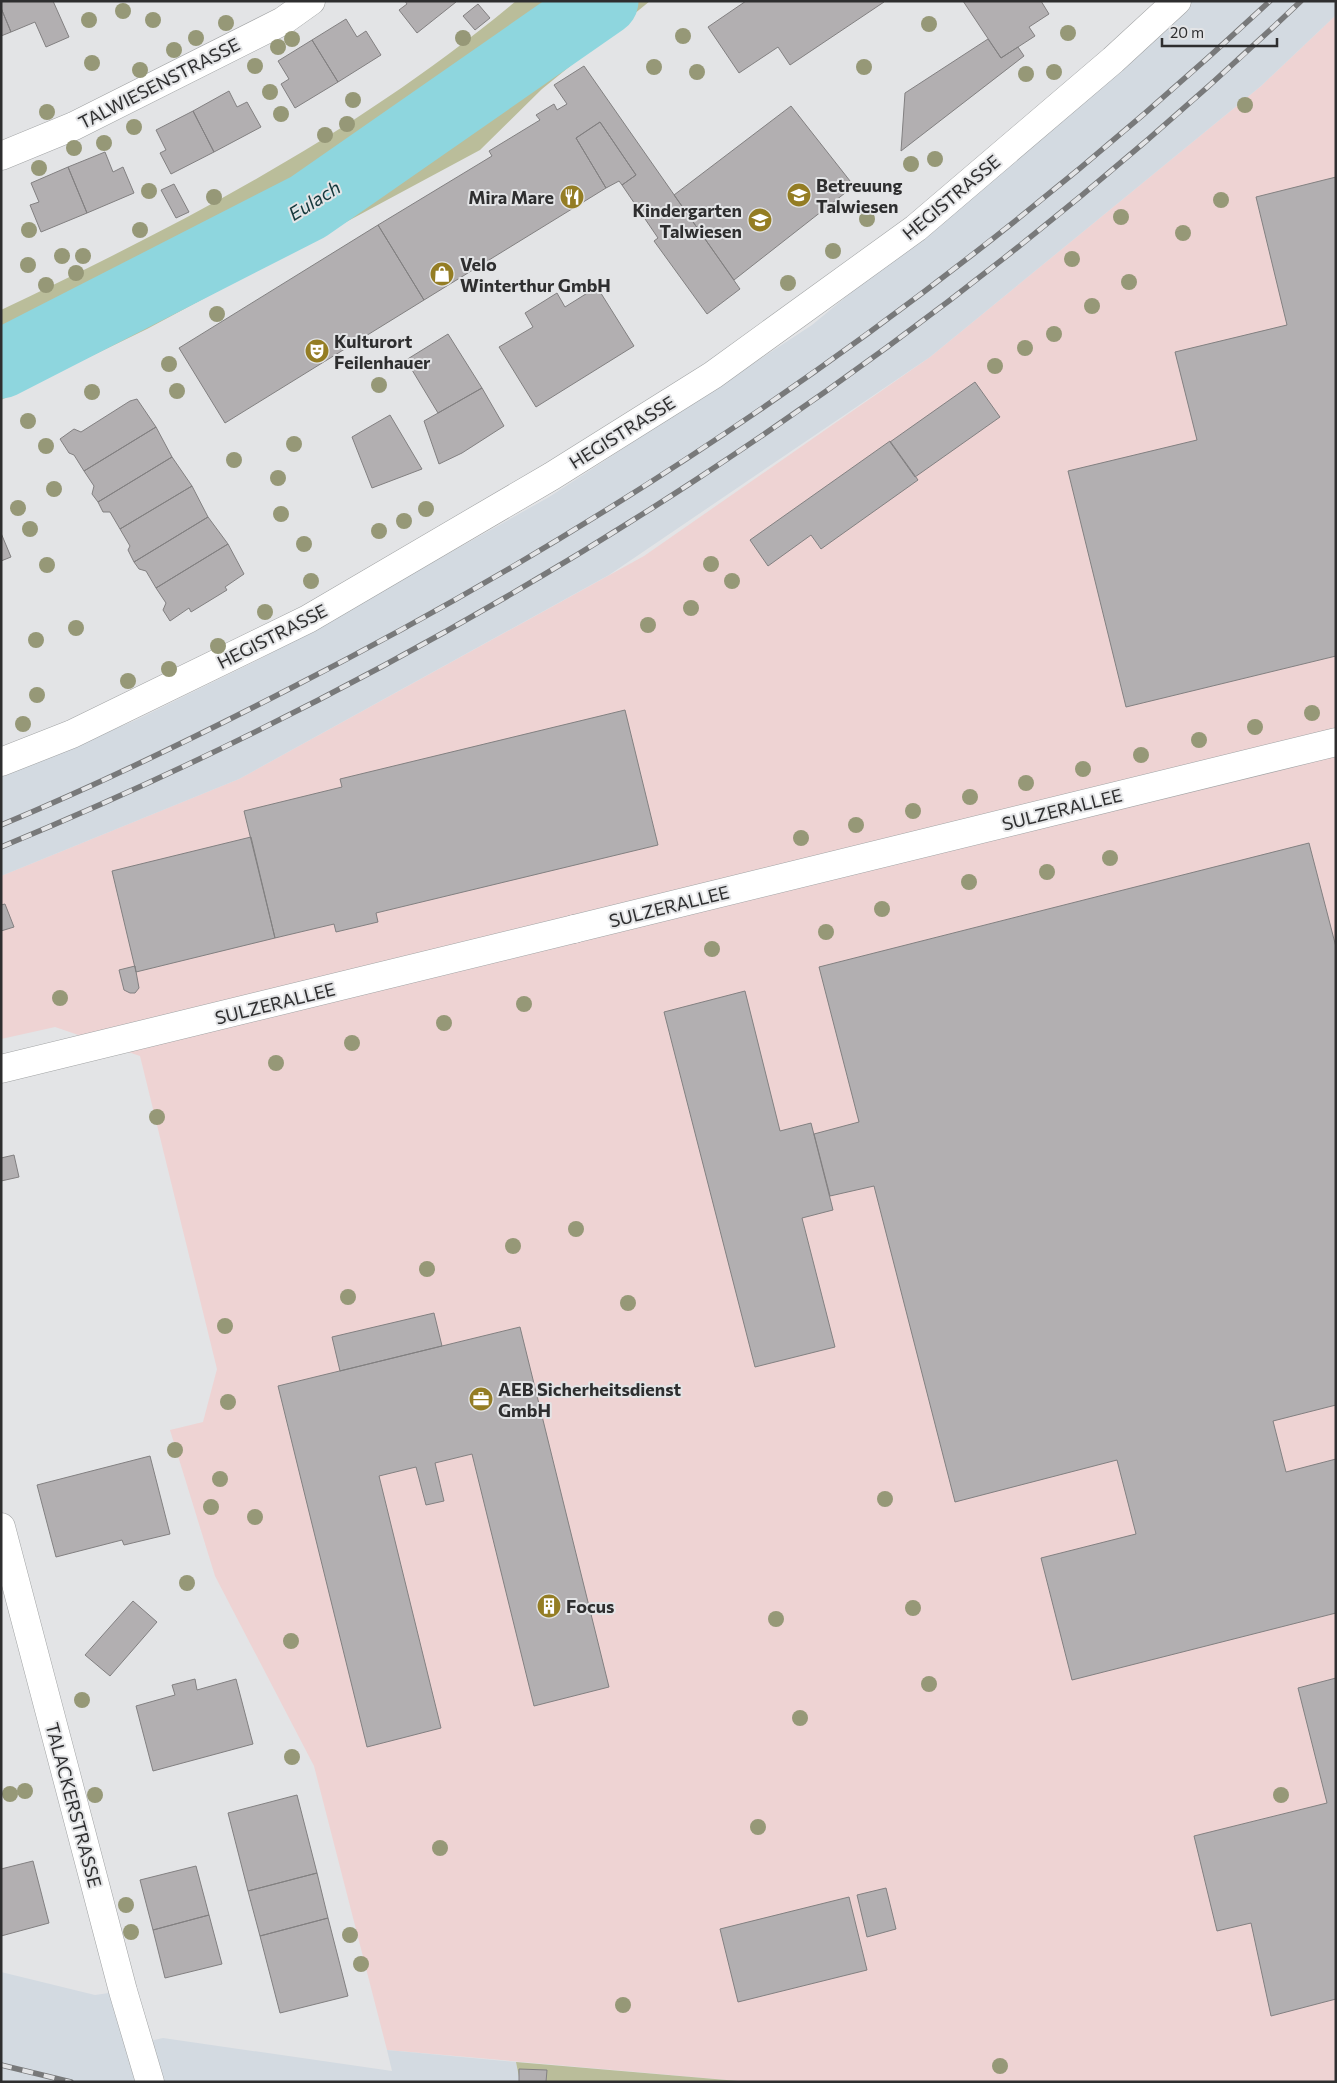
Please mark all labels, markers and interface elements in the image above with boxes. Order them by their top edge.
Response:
scale bar [1162,15,1277,47]
text: 20 m [1170,23,1204,41]
street label: TALWIESENSTRASSE [75,33,243,133]
street label: HEGISTRASSE [898,150,1004,244]
place label: Betreuung Talwiesen [816,174,903,217]
water label: Eulach [284,175,344,225]
school or university icon: Betreuung Talwiesen [786,182,812,208]
restaurant icon: Mira Mare [559,184,585,210]
place label: Mira Mare [468,186,554,208]
place label: Kindergarten Talwiesen [632,199,742,242]
school or university icon: Kindergarten Talwiesen [747,207,773,233]
place label: Velo Winterthur GmbH [460,253,611,296]
shop icon: Velo Winterthur GmbH [429,261,455,287]
place label: Kulturort Feilenhauer [334,330,431,373]
theatre icon: Kulturort Feilenhauer [304,338,330,364]
street label: HEGISTRASSE [565,391,679,473]
street label: HEGISTRASSE [213,599,331,673]
street label: SULZERALLEE [1000,783,1124,835]
street label: SULZERALLEE [607,880,731,932]
street label: SULZERALLEE [213,977,337,1029]
place label: AEB Sicherheitsdienst GmbH [498,1378,681,1421]
office icon: AEB Sicherheitsdienst GmbH [468,1386,494,1412]
building icon: Focus [536,1593,562,1619]
place label: Focus [566,1595,614,1617]
street label: TALACKERSTRASSE [41,1720,107,1890]

